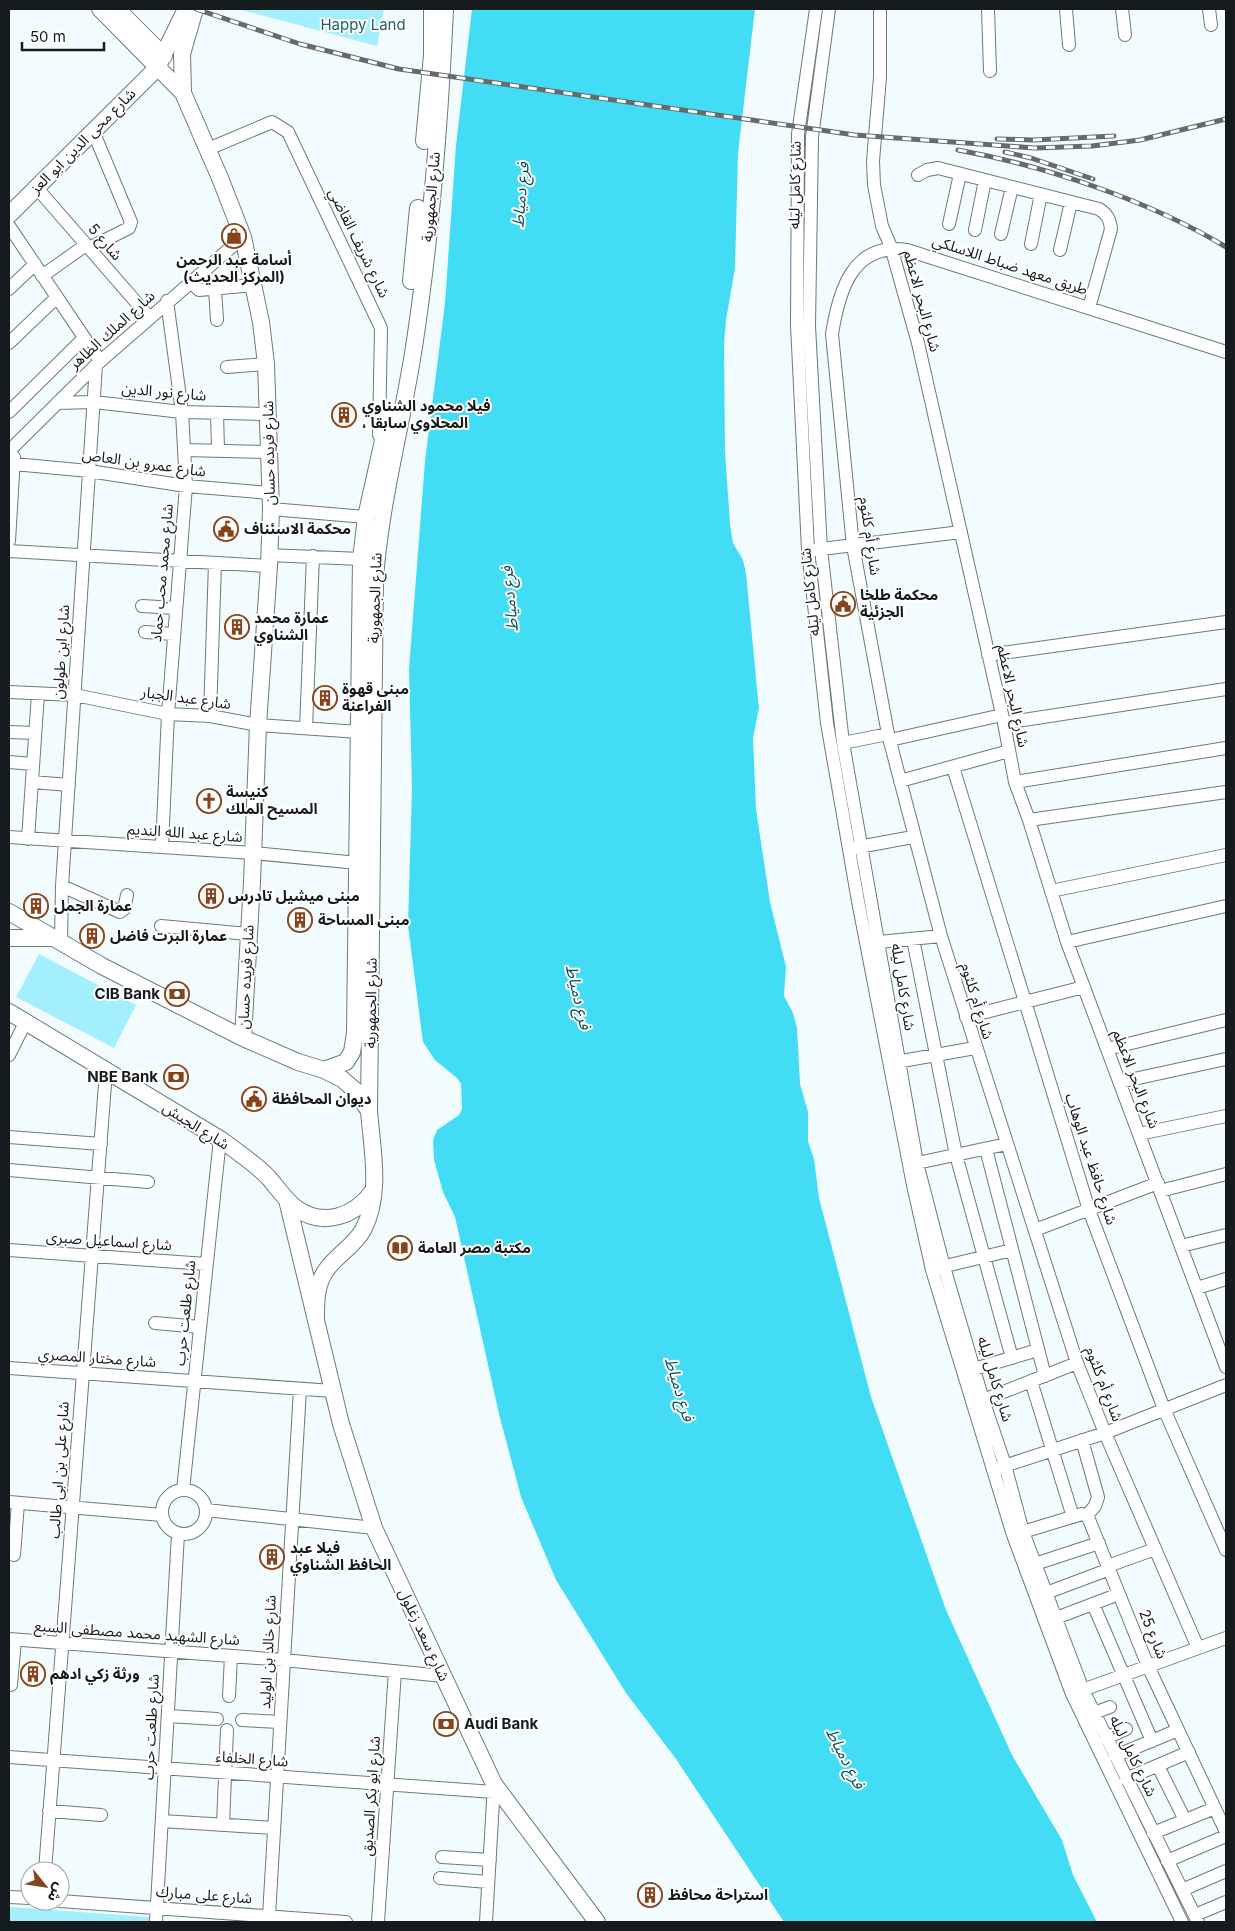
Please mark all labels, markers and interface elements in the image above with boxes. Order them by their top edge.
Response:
park label: Happy Land [320,15,406,34]
scale bar [22,20,105,52]
text: 50 m [30,27,66,46]
street label: شارع محى الدين ابو العز [25,84,142,200]
street label: شارع كامل ليله [784,140,808,229]
street label: شارع الجمهورية [417,151,447,243]
water label: فرع دمياط [507,161,536,229]
street label: شارع شريف القاضي [322,185,394,302]
street label: شارع 5 [82,219,127,266]
shop icon: أسامة عبد الرحمن (المركز الحديث) [221,223,247,249]
street label: طريق معهد ضباط اللاسلكي [929,230,1090,301]
street label: شارع البحر الاعظم [897,248,945,355]
place label: أسامة عبد الرحمن (المركز الحديث) [176,250,292,286]
street label: شارع الملك الظاهر [64,286,161,376]
street label: شارع نور الدين [121,378,208,408]
place label: فيلا محمود الشناوي ، المحلاوي سابقا [362,396,491,434]
street label: شارع فريده حسان [258,400,282,505]
building icon: فيلا محمود الشناوي ، المحلاوي سابقا [331,402,357,428]
street label: شارع عمرو بن العاص [80,444,208,484]
street label: شارع أم كلثوم [853,495,885,577]
street label: شارع محمد محب حماد [146,503,180,643]
public building icon: محكمة الاسئناف [213,516,239,542]
place label: محكمة الاسئناف [244,519,351,538]
street label: شارع كامل ليله [795,547,827,637]
street label: شارع الجمهورية [363,552,389,644]
water label: فرع دمياط [496,564,525,632]
place label: محكمة طلخا الجزئية [860,585,938,621]
public building icon: محكمة طلخا الجزئية [830,591,856,617]
street label: شارع ابن طولون [48,604,76,700]
place label: عمارة محمد الشناوي [254,608,329,646]
building icon: عمارة محمد الشناوي [224,614,250,640]
street label: شارع البحر الاعظم [990,643,1034,750]
place label: مبنى قهوة الفراعنة [342,679,409,715]
street label: شارع عبد الجبار [139,682,232,716]
building icon: مبنى قهوة الفراعنة [312,685,338,711]
place label: كنيسة المسيح الملك [226,782,318,820]
church icon: كنيسة المسيح الملك [196,788,222,814]
street label: شارع عبد الله النديم [127,819,243,849]
building icon: مبنى ميشيل تادرس [198,883,224,909]
place label: مبنى ميشيل تادرس [228,886,360,905]
building icon: عمارة الجمل [23,893,49,919]
place label: عمارة الجمل [54,896,132,915]
building icon: مبنى المساحة [287,907,313,933]
place label: مبنى المساحة [318,910,410,929]
building icon: عمارة البرت فاضل [79,923,105,949]
street label: شارع فريده حسان [233,924,261,1030]
place label: عمارة البرت فاضل [110,926,227,945]
street label: شارع كامل ليله [884,942,920,1033]
street label: شارع الجمهورية [360,957,384,1049]
street label: شارع أم كلثوم [954,960,998,1043]
water label: فرع دمياط [559,963,596,1033]
bank icon: CIB Bank [164,981,190,1007]
place label: CIB Bank [95,984,160,1003]
street label: شارع البحر الاعظم [1106,1027,1164,1132]
bank icon: NBE Bank [163,1064,189,1090]
place label: NBE Bank [87,1067,158,1086]
public building icon: ديوان المحافظة [241,1086,267,1112]
place label: ديوان المحافظة [272,1089,372,1108]
street label: شارع حافظ عبد الوهاب [1058,1091,1122,1228]
street label: شارع الجيش [158,1098,233,1156]
street label: شارع اسماعيل صبرى [45,1227,173,1257]
library icon: مكتبة مصر العامة [387,1235,413,1261]
place label: مكتبة مصر العامة [418,1238,531,1257]
street label: شارع طلعت حرب [170,1259,203,1367]
street label: شارع كامل ليله [971,1334,1018,1425]
street label: شارع مختار المصري [37,1344,157,1374]
street label: شارع أم كلثوم [1079,1344,1128,1425]
water label: فرع دمياط [658,1355,699,1425]
street label: شارع على بن ابى طالب [44,1400,76,1539]
place label: فيلا عبد الحافظ الشناوي [290,1538,391,1576]
building icon: فيلا عبد الحافظ الشناوي [259,1544,285,1570]
street label: شارع سعد زغلول [392,1585,454,1686]
street label: شارع خالد بن الوليد [255,1594,283,1710]
street label: شارع 25 [1132,1606,1172,1663]
street label: شارع الشهيد محمد مصطفى السبع [33,1616,241,1652]
building icon: ورثة زكي ادهم [20,1661,46,1687]
place label: ورثة زكي ادهم [50,1664,140,1685]
street label: شارع طلعت حرب [138,1673,166,1781]
bank icon: Audi Bank [433,1711,459,1737]
street label: شارع كامل ليله [1103,1712,1161,1801]
place label: Audi Bank [464,1714,539,1733]
water label: فرع دمياط [820,1724,870,1794]
street label: شارع ابو بكر الصديق [357,1735,387,1857]
street label: شارع الخلفاء [215,1746,289,1774]
north arrow [20,1861,70,1911]
text: ش [45,1880,69,1905]
street label: شارع على مبارك [155,1882,253,1910]
building icon: استراحة محافظ [637,1882,663,1908]
place label: استراحة محافظ [668,1885,768,1904]

